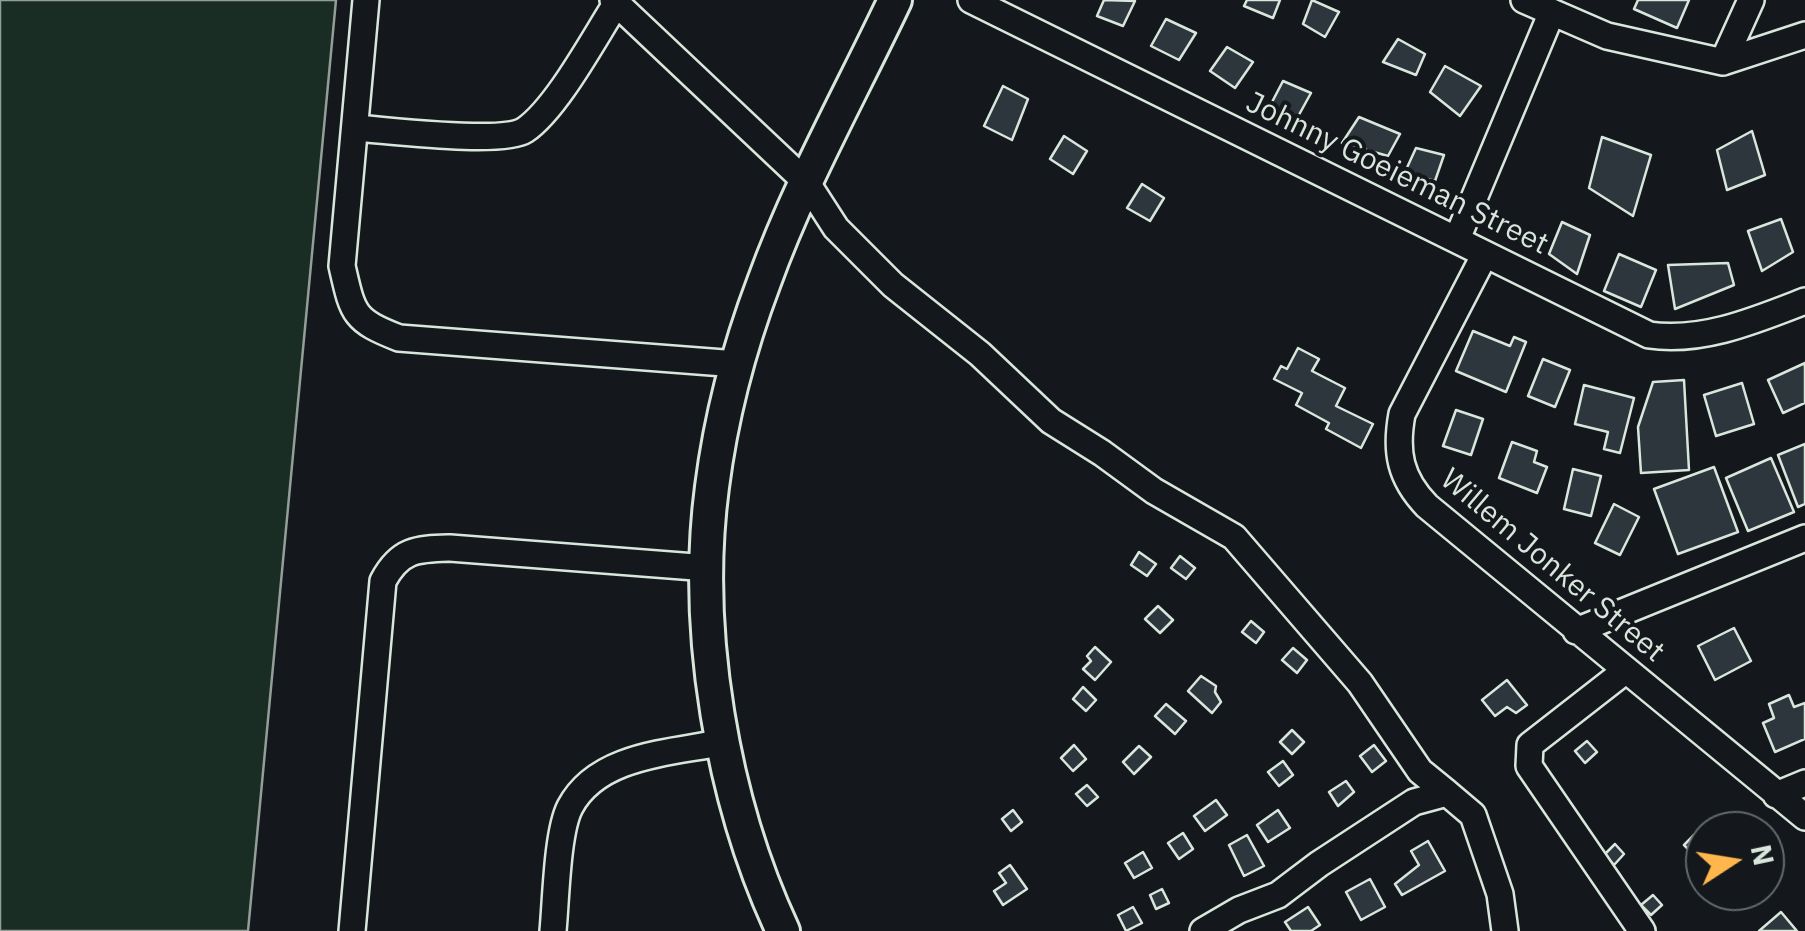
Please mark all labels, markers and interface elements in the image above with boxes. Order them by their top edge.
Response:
street label: Johnny Goeieman Street [1240,85,1554,263]
street label: Willem Jonker Street [1433,462,1671,670]
north arrow [1685,811,1785,911]
text: N [1743,841,1783,869]

